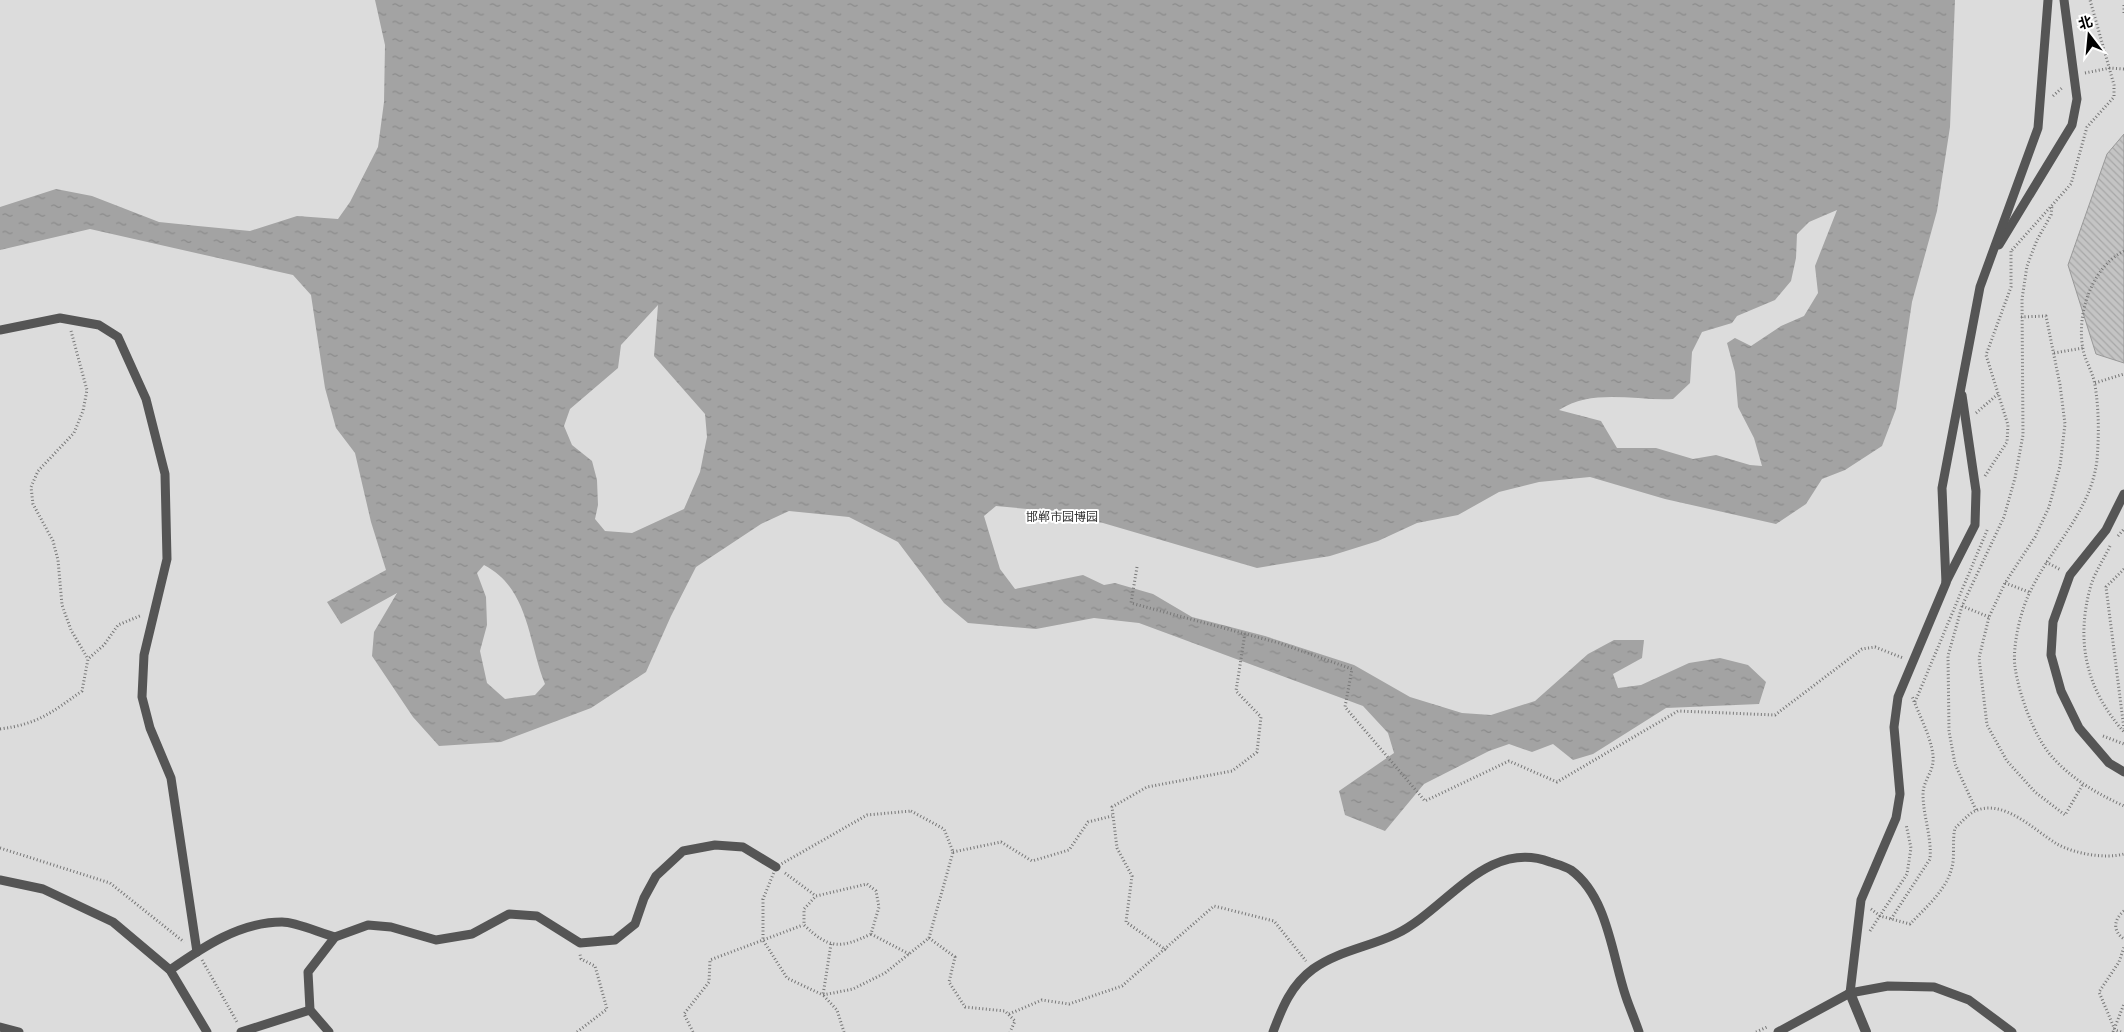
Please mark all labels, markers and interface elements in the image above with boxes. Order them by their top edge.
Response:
north arrow [2064,10,2114,60]
text: 北 [2076,12,2095,33]
park label: 邯郸市园博园 [1026,509,1098,524]

